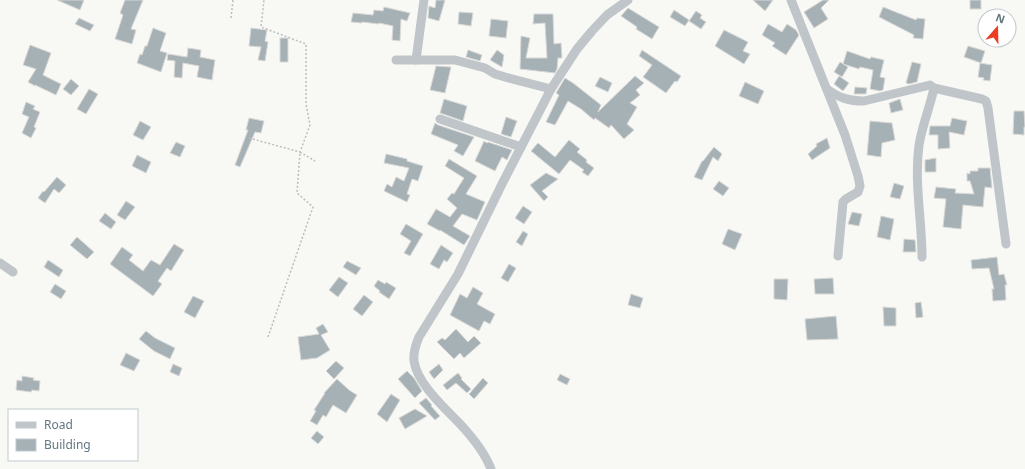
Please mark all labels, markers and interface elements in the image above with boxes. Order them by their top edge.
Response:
north arrow [977,8,1017,48]
text: N [994,10,1007,27]
legend [8,409,138,461]
text: Road [44,416,73,433]
text: Building [44,436,91,453]

